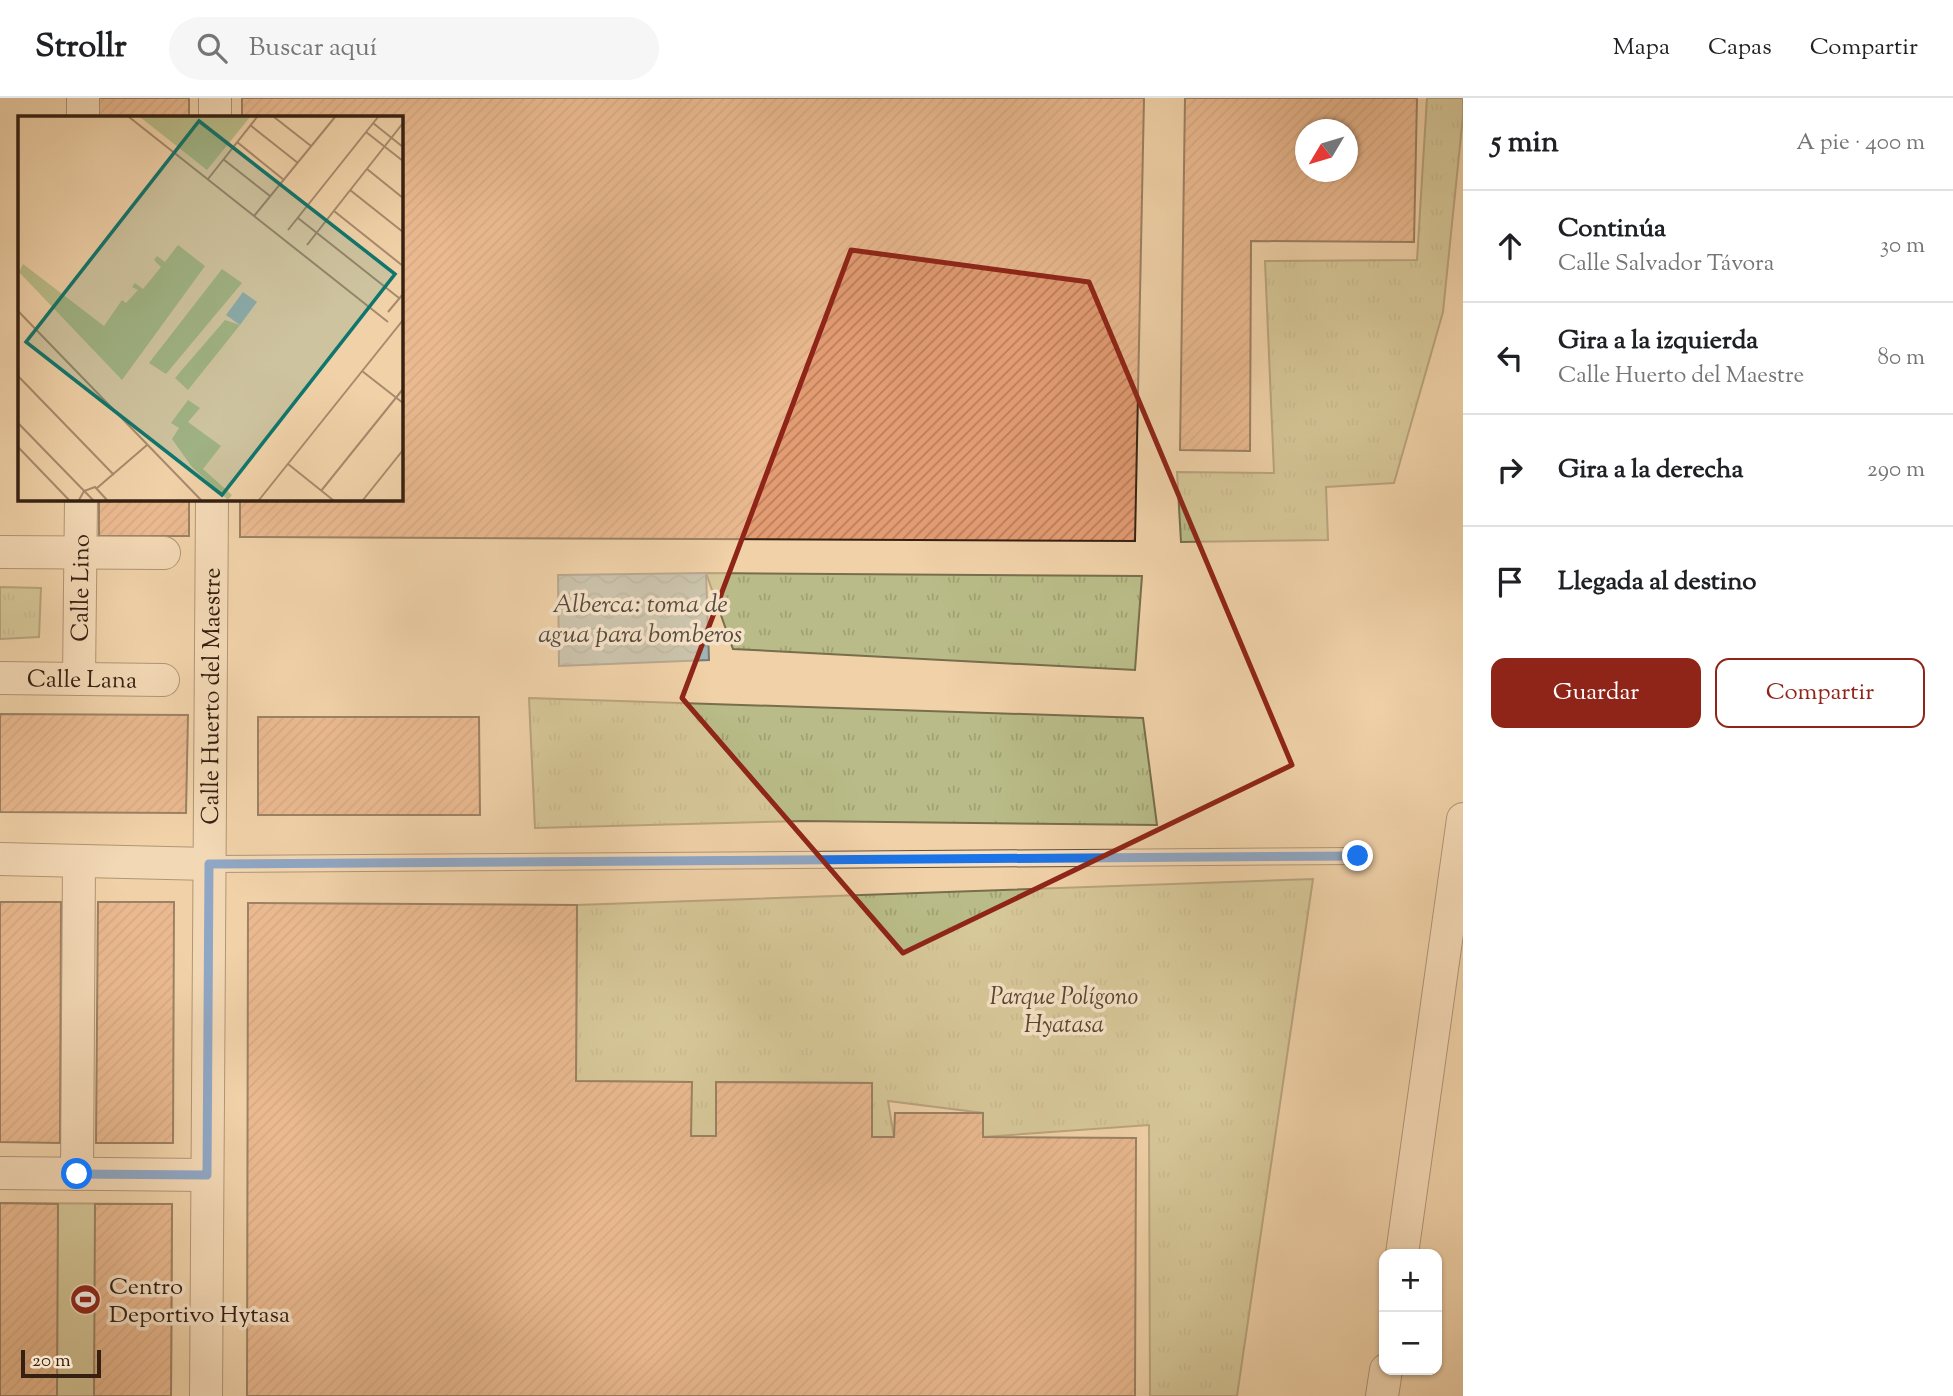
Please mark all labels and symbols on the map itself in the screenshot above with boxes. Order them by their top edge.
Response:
inset map [18,116,402,500]
north arrow [1295,119,1358,182]
street label: Calle Lino [64,534,100,642]
street label: Calle Huerto del Maestre [195,567,231,825]
water label: Alberca: toma de agua para bomberos [538,587,742,654]
street label: Calle Lana [27,663,137,699]
route end [1342,840,1373,871]
park label: Parque Polígono Hyatasa [990,981,1138,1043]
route start [61,1158,92,1189]
place label: Centro Deportivo Hytasa [109,1271,290,1333]
sports icon: Centro Deportivo Hytasa [69,1283,103,1317]
scale bar [21,1347,102,1379]

